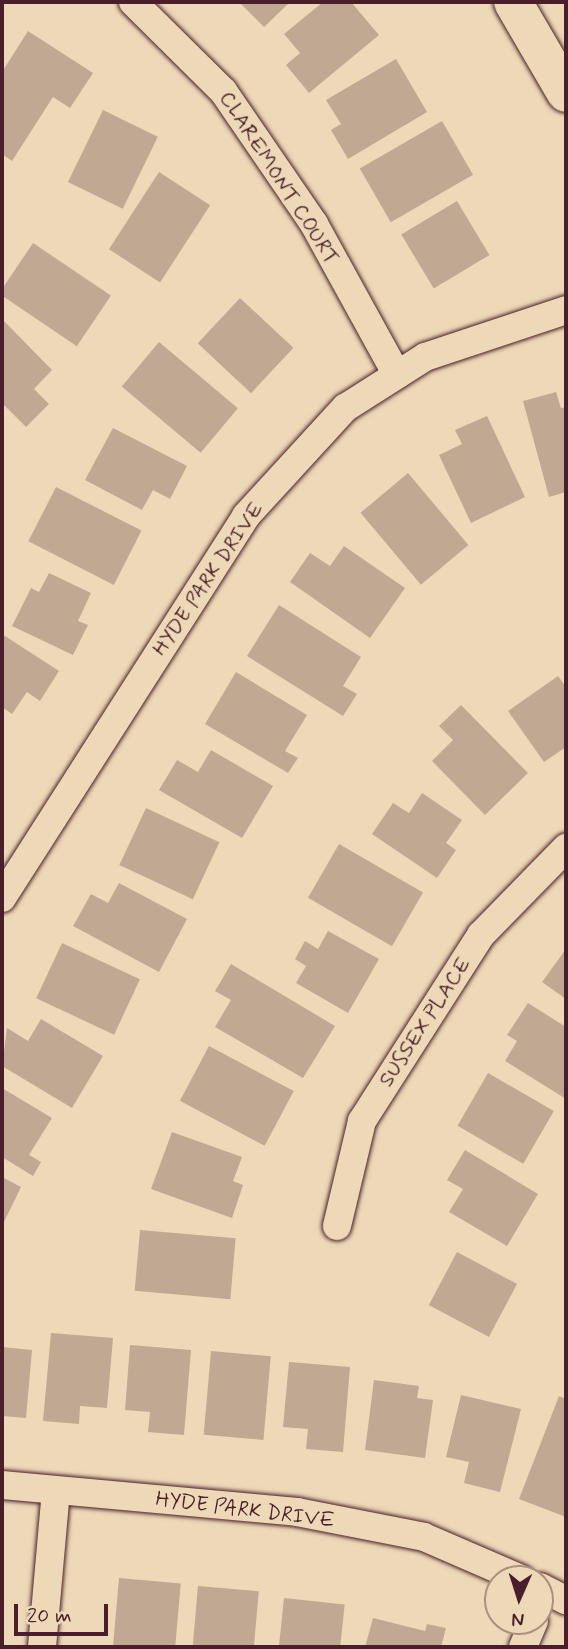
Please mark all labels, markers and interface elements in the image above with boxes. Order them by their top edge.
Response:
street label: CLAREMONT COURT [214,87,344,269]
street label: HYDE PARK DRIVE [147,497,269,661]
street label: SUSSEX PLACE [374,953,476,1091]
street label: HYDE PARK DRIVE [154,1486,336,1534]
north arrow [484,1565,554,1635]
scale bar [18,1590,112,1634]
text: 20 m [27,1602,72,1630]
text: N [511,1607,525,1632]

